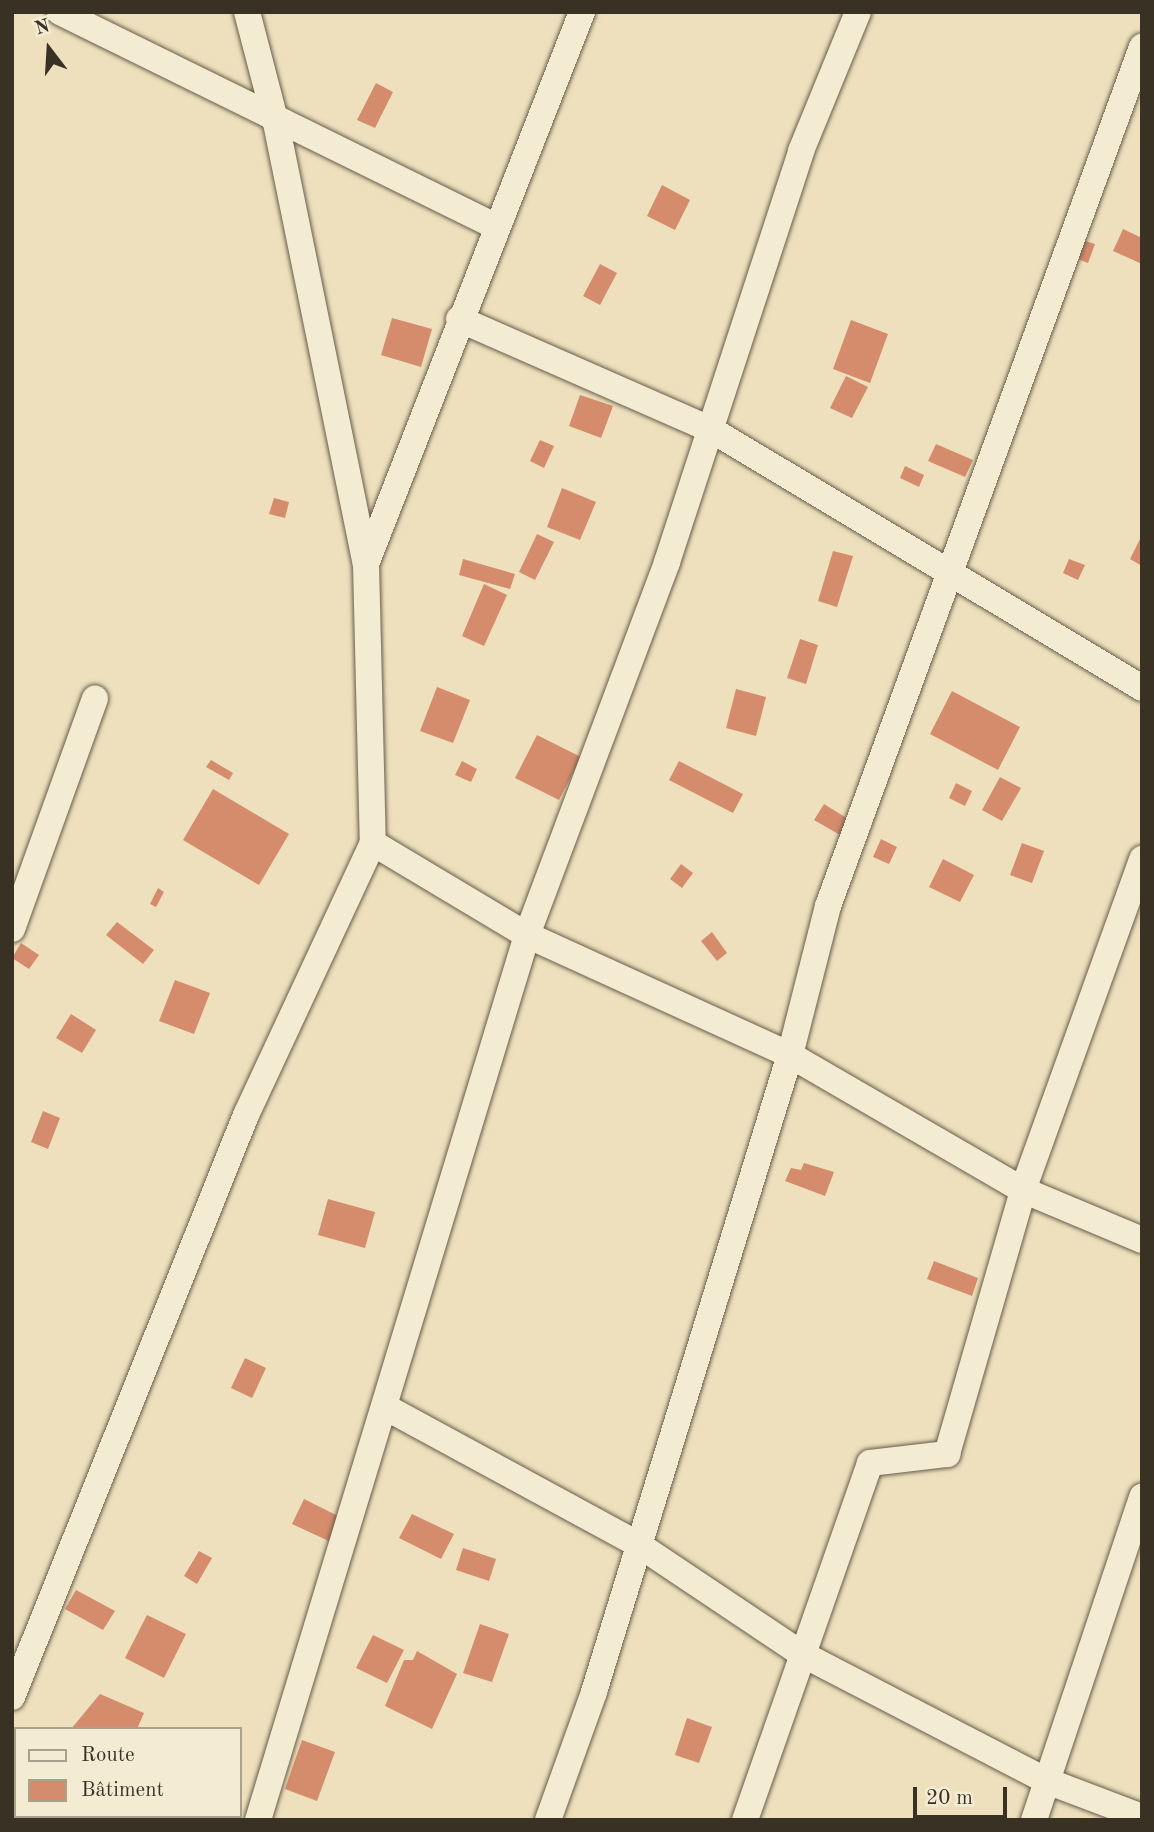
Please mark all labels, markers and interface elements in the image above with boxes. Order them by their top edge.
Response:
north arrow [14,14,84,84]
text: N [33,17,52,40]
legend [14,1727,242,1818]
text: Route [81,1745,135,1766]
scale bar [916,1772,1010,1816]
text: Bâtiment [81,1780,164,1801]
text: 20 m [926,1788,973,1809]

